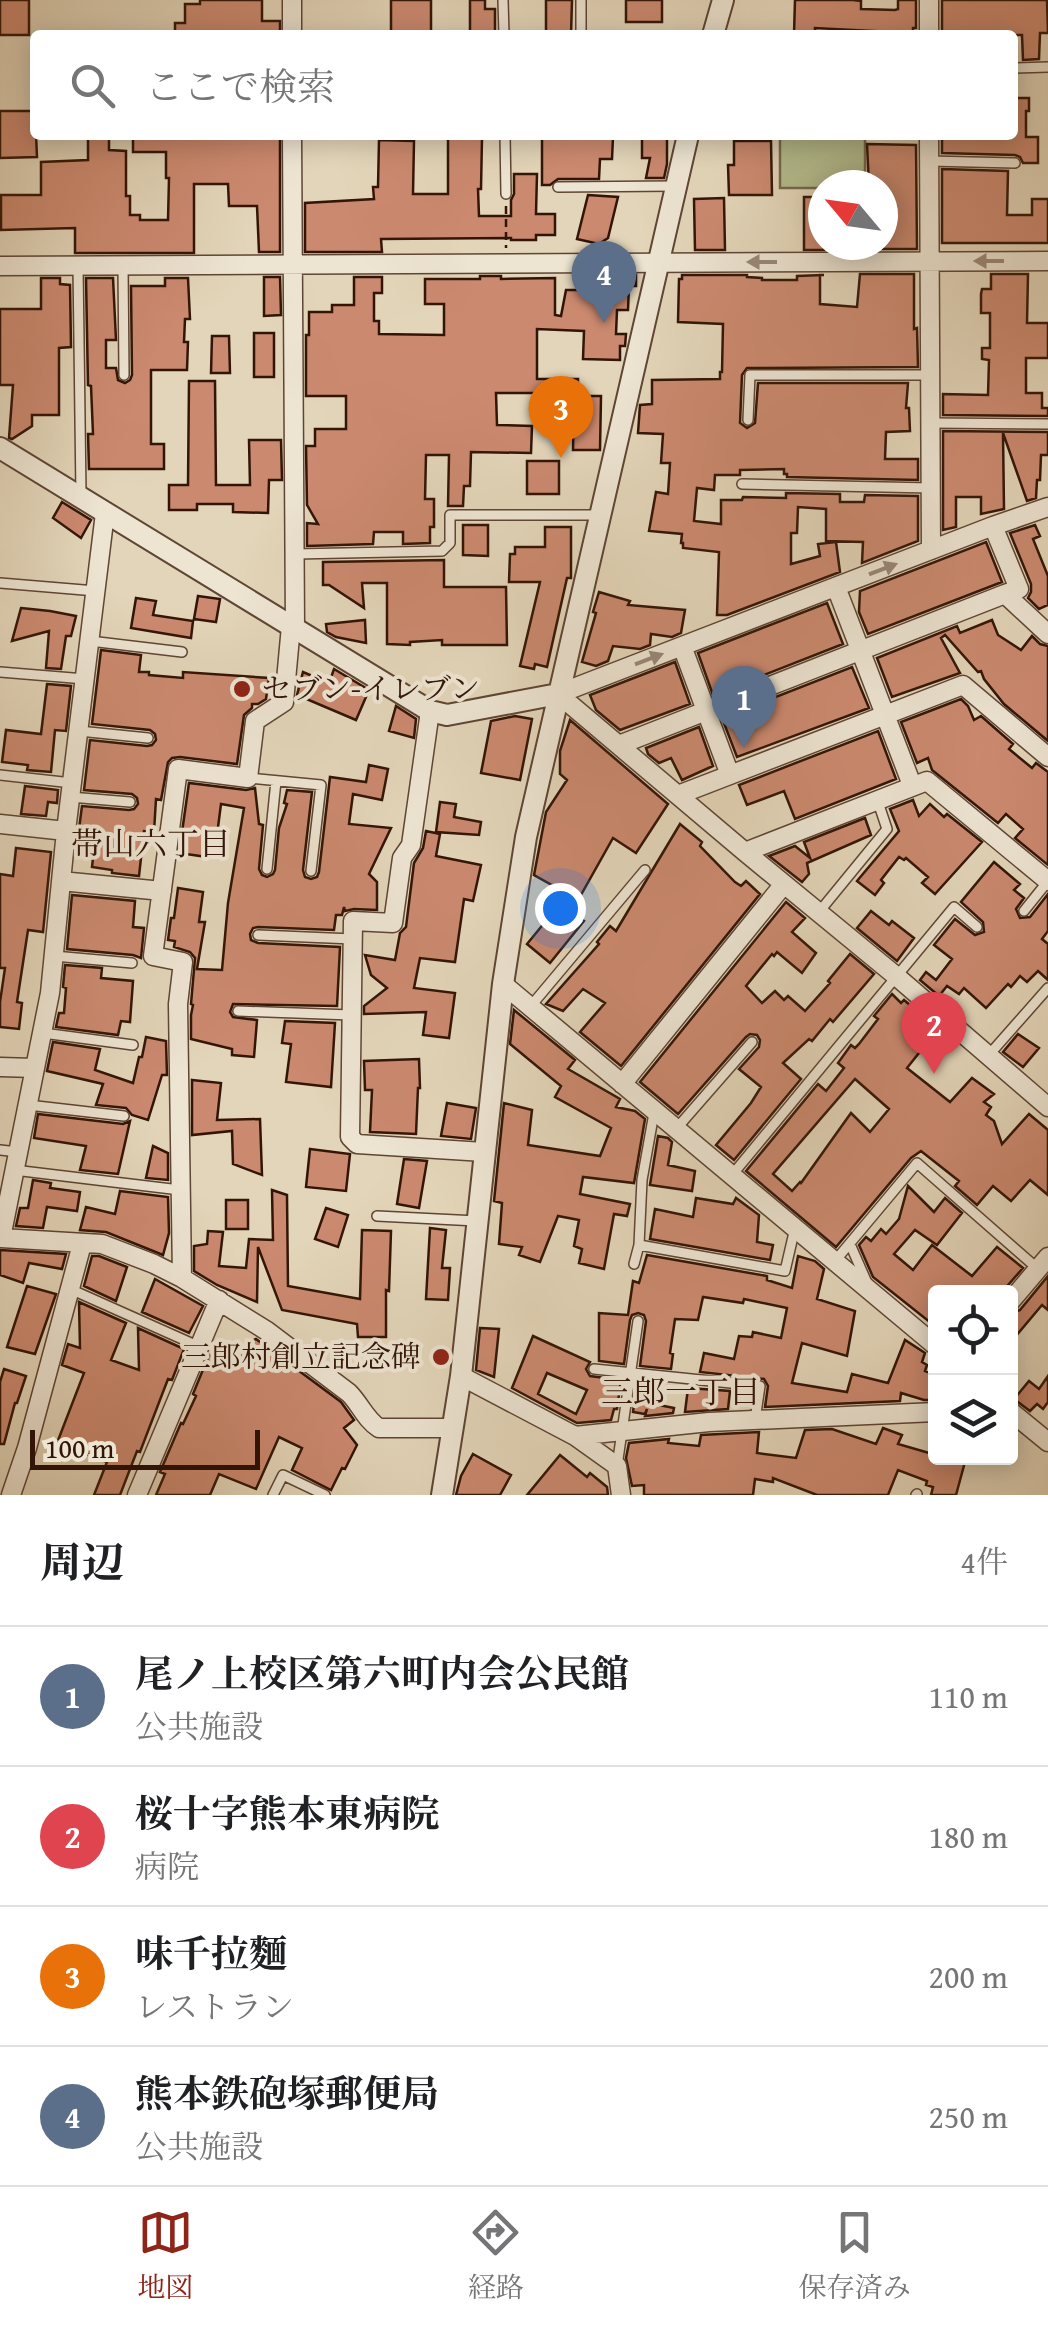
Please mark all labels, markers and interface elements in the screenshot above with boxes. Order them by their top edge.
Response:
search box [30,30,1018,140]
icon: search [65,58,120,113]
text: ここで検索 [145,58,335,114]
north arrow [808,170,898,260]
pin: 4 [572,240,636,323]
one-way arrow [972,253,1004,269]
one-way arrow [746,254,778,270]
pin: 3 [528,376,594,458]
one-way arrow [869,560,899,576]
one-way arrow [635,650,665,666]
place label: セブン-イレブン [262,666,480,710]
pin: 1 [712,666,776,748]
marker: セブン-イレブン [231,678,253,700]
district label: 帯山六丁目 [71,820,231,867]
your location [535,883,586,934]
pin: 2 [902,992,966,1074]
map controls [928,1285,1018,1465]
button: locate [928,1285,1018,1375]
place label: 三郎村創立記念碑 [181,1334,421,1378]
marker: 三郎村創立記念碑 [430,1346,452,1368]
district label: 三郎一丁目 [601,1368,761,1415]
button: layers [928,1375,1018,1465]
scale bar [30,1425,260,1470]
text: 100 m [45,1427,114,1468]
text: 周辺 [40,1531,124,1592]
text: 4件 [961,1538,1008,1585]
text: 尾ノ上校区第六町内会公民館 [135,1645,629,1701]
text: 1 [64,1673,81,1720]
text: 110 m [929,1673,1008,1720]
text: 公共施設 [135,1703,263,1750]
text: 桜十字熊本東病院 [135,1785,439,1841]
text: 2 [64,1813,81,1860]
text: 180 m [929,1813,1008,1860]
text: 病院 [135,1843,199,1890]
text: 味千拉麵 [135,1925,287,1981]
text: 3 [64,1953,81,2000]
text: 200 m [929,1953,1008,2000]
text: レストラン [135,1983,294,2030]
text: 熊本鉄砲塚郵便局 [135,2065,439,2121]
text: 4 [64,2093,81,2140]
text: 250 m [929,2093,1008,2140]
text: 公共施設 [135,2123,263,2170]
tab: 地図 [137,2205,193,2307]
tab: 経路 [468,2205,524,2307]
tab: 保存済み [799,2205,911,2307]

